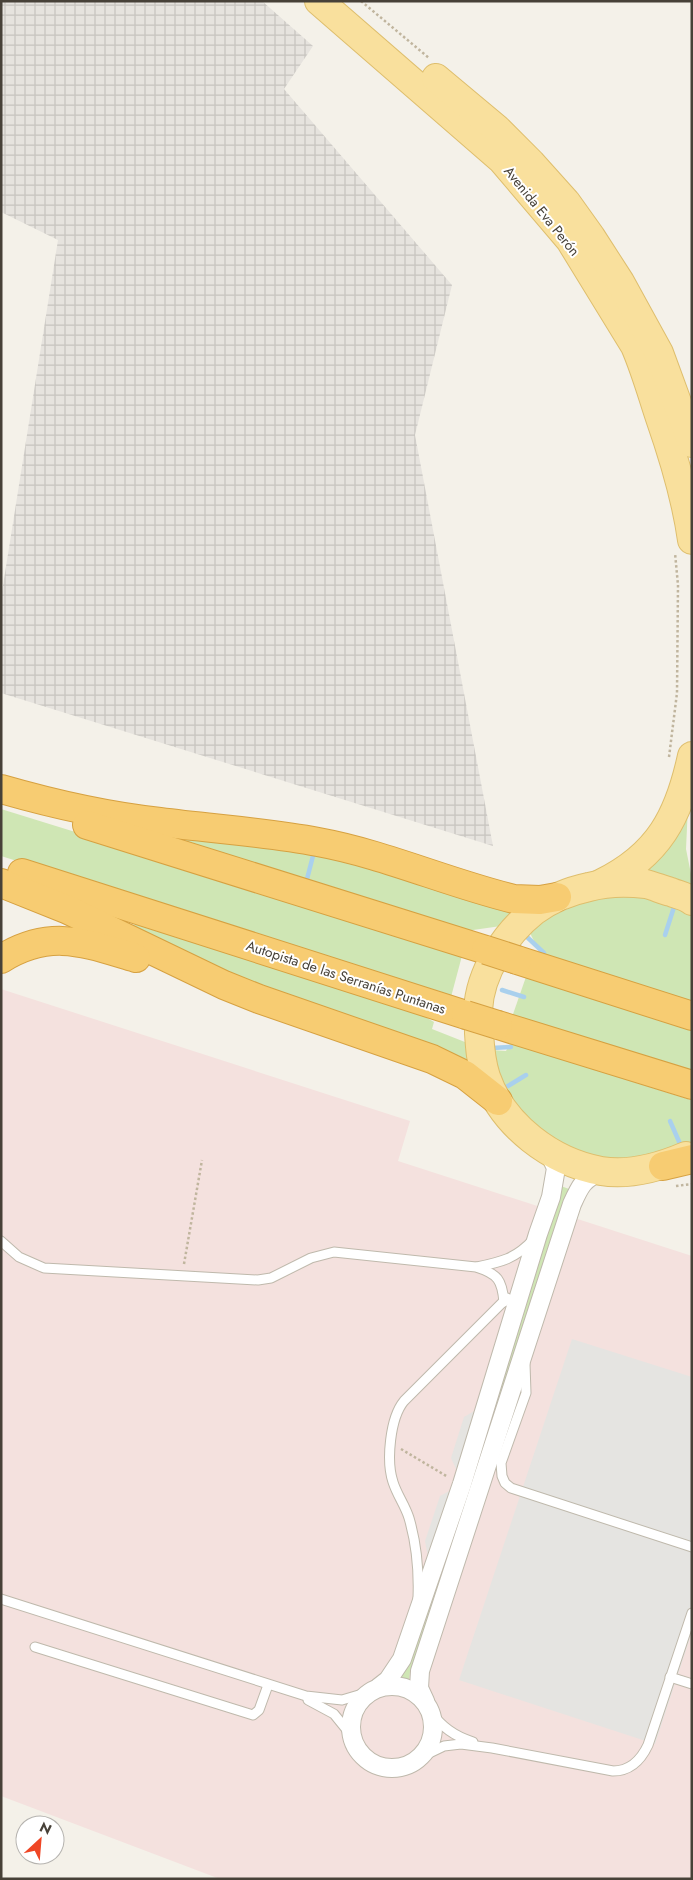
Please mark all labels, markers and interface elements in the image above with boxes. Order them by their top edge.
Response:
street label: Avenida Eva Perón [499,162,585,260]
street label: Autopista de las Serranías Puntanas [244,935,449,1019]
north arrow [15,1815,65,1865]
text: N [36,1817,55,1840]

